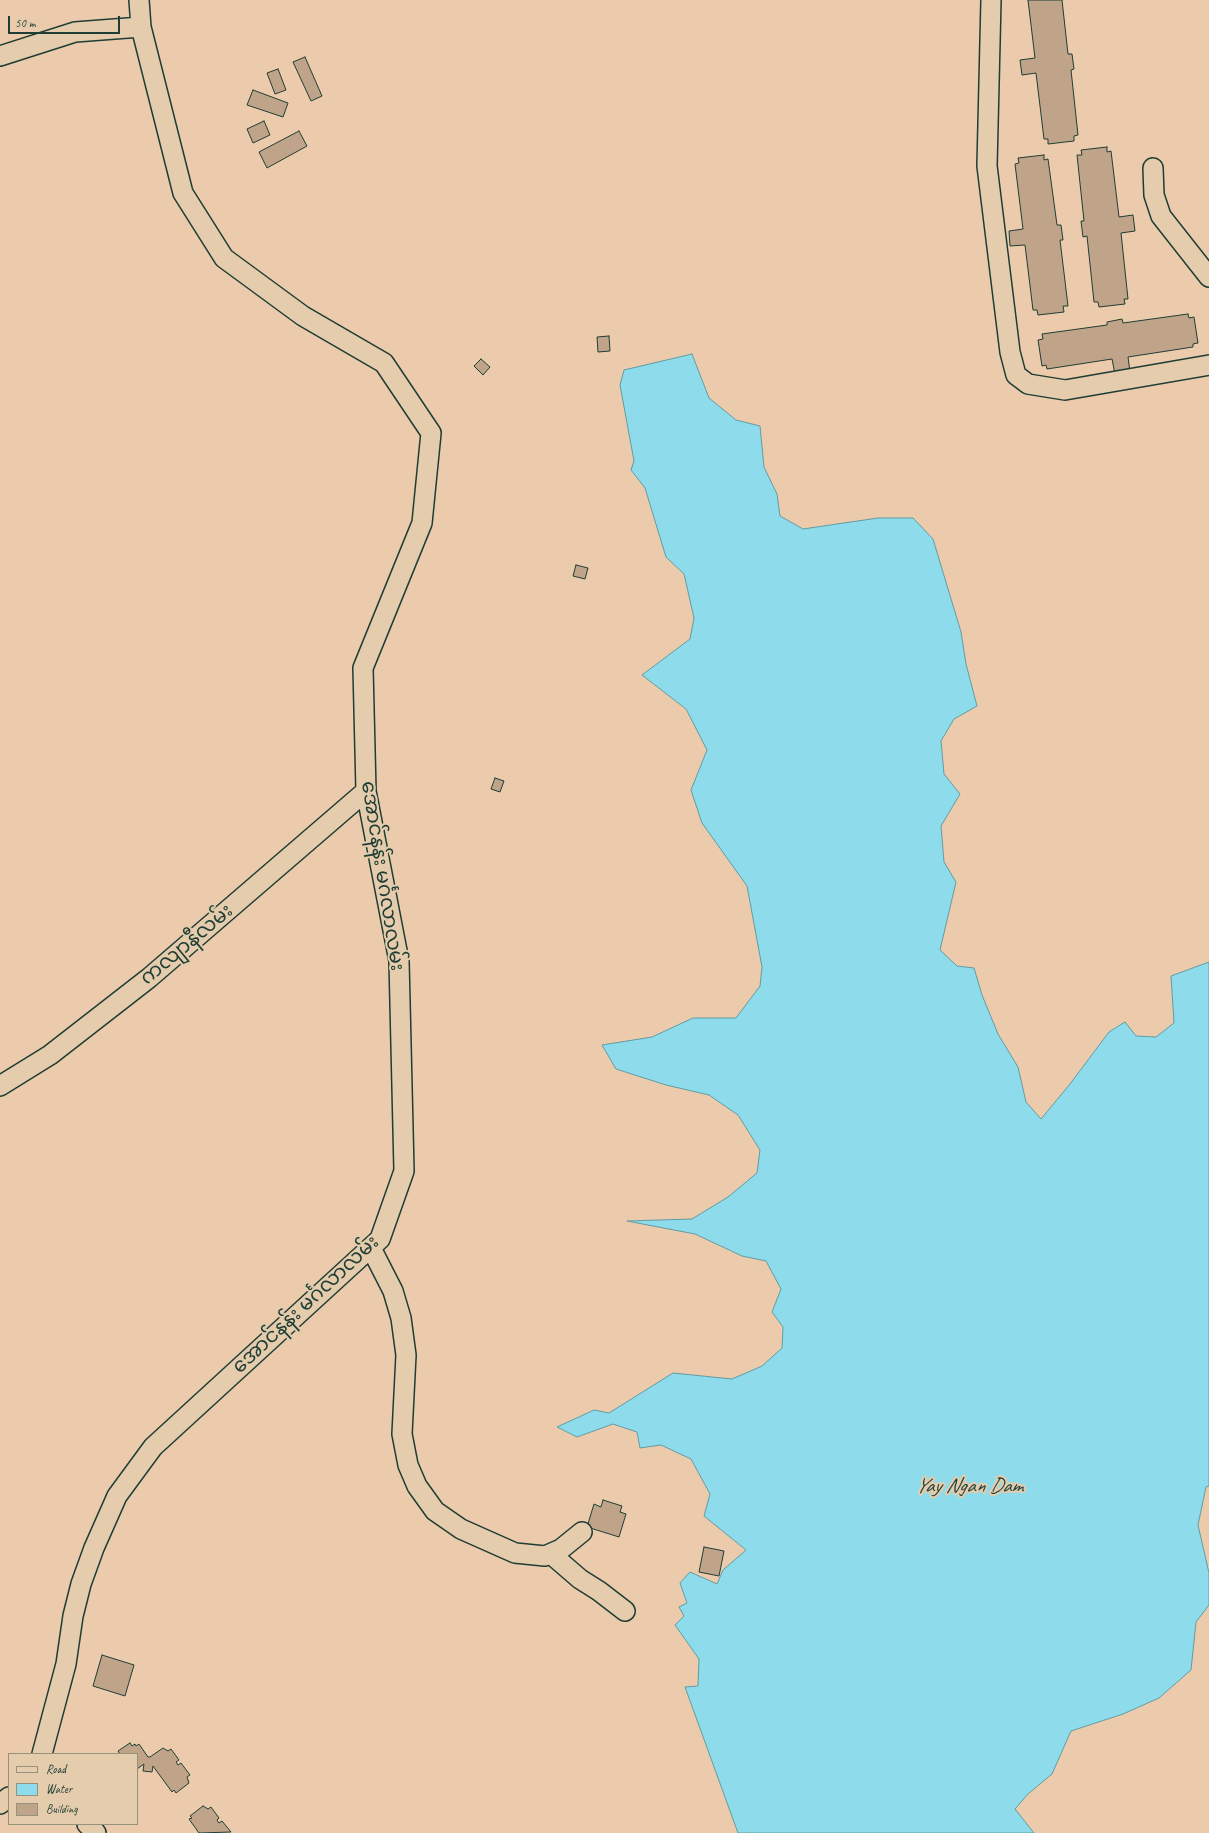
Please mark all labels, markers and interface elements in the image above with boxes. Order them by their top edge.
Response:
scale bar [10,8,122,34]
text: 50 m [15,15,35,31]
street label: အောင်နန်း မင်္ဂလာလမ်း [355,779,409,973]
street label: ကလျာနီလမ်း [136,899,238,991]
street label: အောင်နန်း မင်္ဂလာလမ်း [228,1231,384,1379]
water label: Yay Ngan Dam [915,1473,1023,1499]
legend [8,1753,138,1825]
text: Road [46,1761,66,1777]
text: Water [46,1781,72,1797]
text: Building [46,1801,78,1817]

